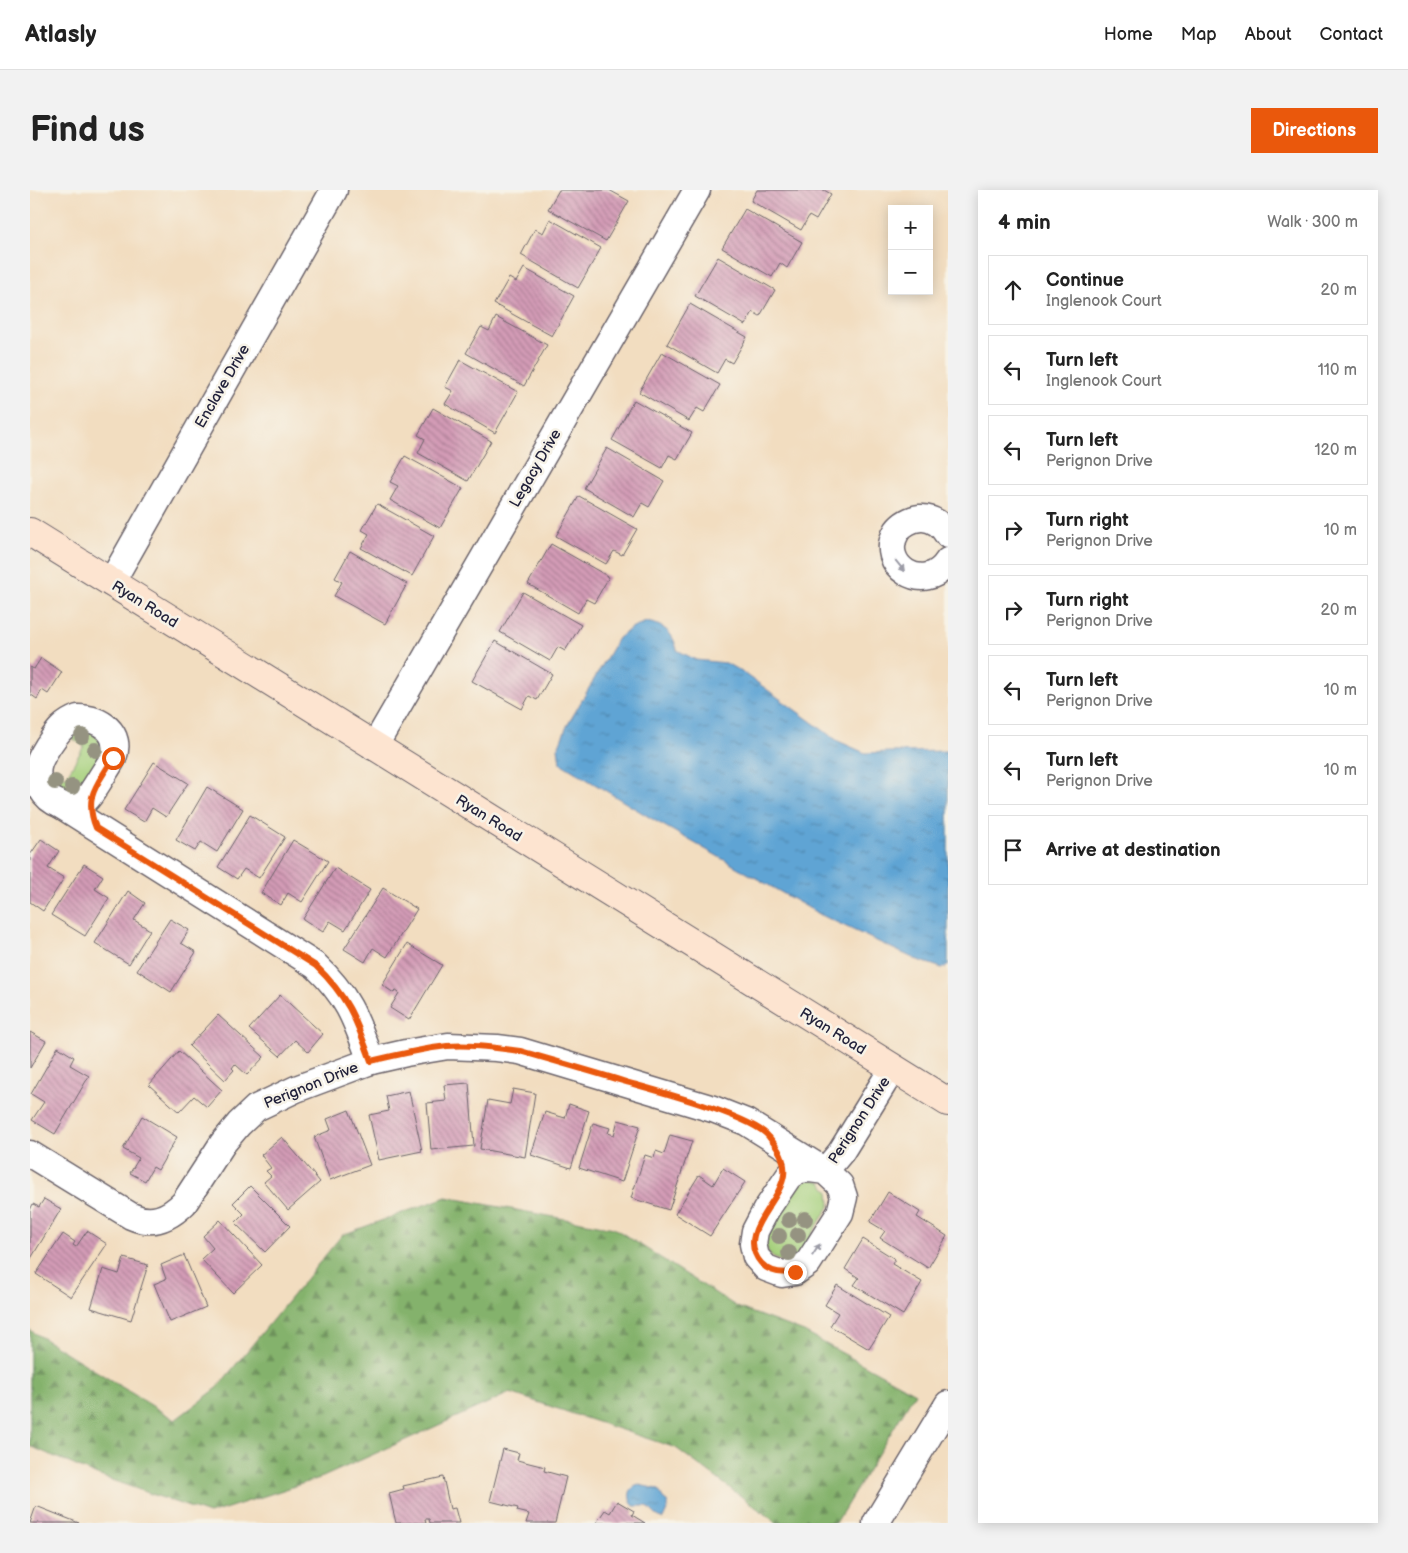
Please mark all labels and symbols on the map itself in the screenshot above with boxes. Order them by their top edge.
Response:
street label: Enclave Drive [191,341,254,431]
street label: Legacy Drive [505,426,566,511]
one-way arrow [894,559,905,572]
street label: Ryan Road [108,577,181,632]
route start [102,747,125,770]
street label: Ryan Road [452,791,525,846]
street label: Ryan Road [796,1004,869,1059]
street label: Perignon Drive [261,1058,361,1113]
street label: Perignon Drive [824,1073,895,1167]
one-way arrow [812,1243,821,1256]
route end [784,1261,807,1284]

